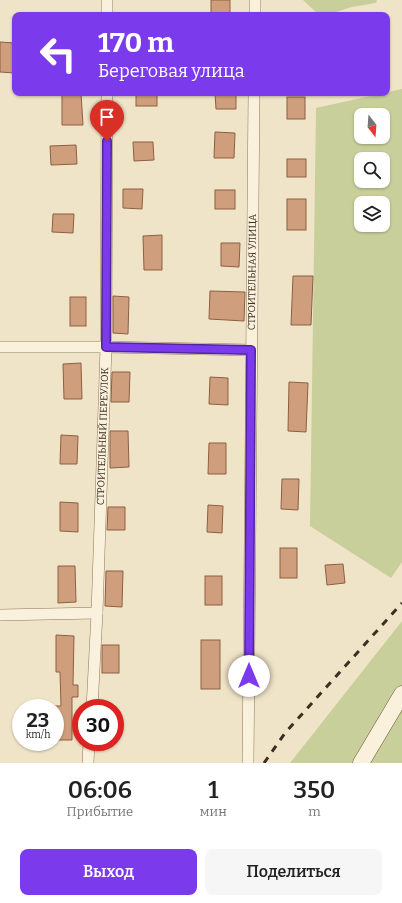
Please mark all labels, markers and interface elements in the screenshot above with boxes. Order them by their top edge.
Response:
text: 170 m [98,26,174,59]
icon: left [32,28,84,80]
text: Береговая улица [98,60,245,82]
pin [90,100,124,141]
icon: arrive [96,106,118,128]
north arrow [354,108,390,144]
map controls [354,108,390,232]
button: search [354,152,390,188]
button: layers [354,196,390,232]
street label: СТРОИТЕЛЬНАЯ УЛИЦА [246,213,259,330]
street label: СТРОИТЕЛЬНЫЙ ПЕРЕУЛОК [95,367,111,505]
position arrow [228,655,270,697]
speed limit sign: 30 [72,699,124,751]
text: 23 [27,708,49,732]
text: km/h [26,729,50,741]
text: 06:06 [68,776,132,804]
text: 1 [208,776,218,804]
text: 350 [293,776,335,804]
text: Прибытие [67,804,133,819]
text: мин [200,804,227,819]
text: m [308,804,321,819]
button: Выход [20,849,197,895]
button: Поделиться [205,849,382,895]

